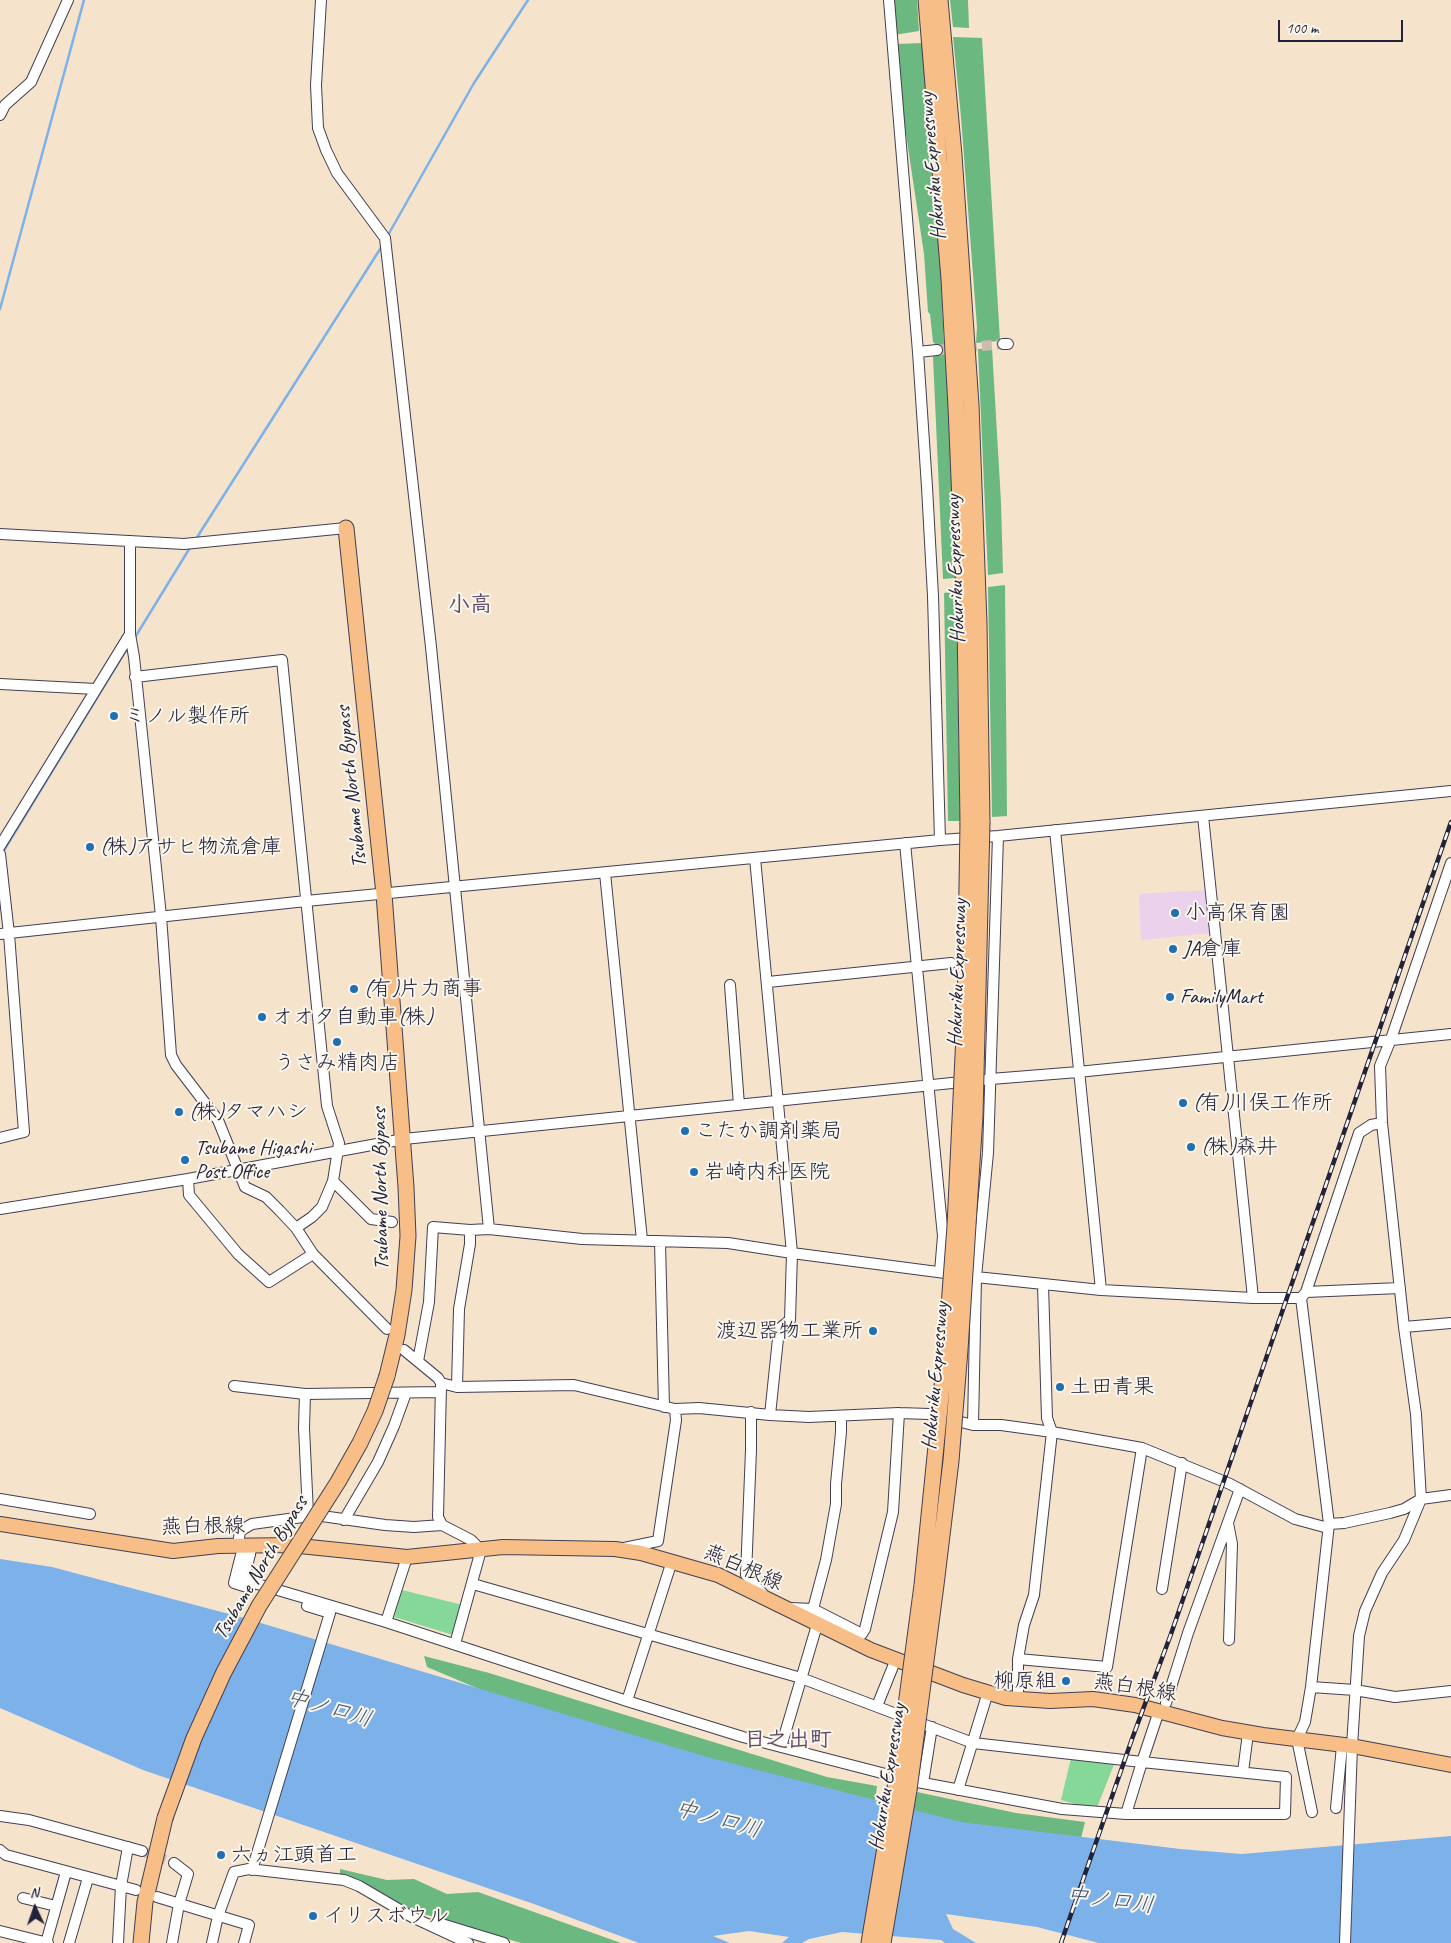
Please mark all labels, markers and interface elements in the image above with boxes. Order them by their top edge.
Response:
scale bar [1281,10,1406,42]
text: 100 m [1286,19,1318,38]
street label: Hokuriku Expressway [914,91,952,241]
street label: Hokuriku Expressway [941,494,971,644]
district label: 小高 [448,592,492,618]
place label: ミノル製作所 [124,703,250,729]
street label: Tsubame North Bypass [331,705,373,869]
marker: ミノル製作所 [108,710,120,722]
place label: (株)アサヒ物流倉庫 [100,834,282,860]
marker: (株)アサヒ物流倉庫 [84,841,96,853]
street label: Hokuriku Expressway [943,898,973,1048]
place label: 小高保育園 [1185,900,1290,926]
marker: 小高保育園 [1169,907,1181,919]
place label: JA倉庫 [1183,936,1242,962]
marker: JA倉庫 [1167,943,1179,955]
place label: (有)片力商事 [364,976,483,1002]
marker: (有)片力商事 [348,983,360,995]
place label: FamilyMart [1180,984,1263,1010]
marker: FamilyMart [1164,991,1176,1003]
place label: オオタ自動車(株) [272,1004,433,1030]
marker: オオタ自動車(株) [256,1011,268,1023]
marker: うさみ精肉店 [331,1036,343,1048]
place label: うさみ精肉店 [274,1050,400,1076]
place label: (有)川俣工作所 [1193,1090,1333,1116]
marker: (有)川俣工作所 [1177,1097,1189,1109]
place label: (株)タマハシ [189,1099,308,1125]
marker: (株)タマハシ [173,1106,185,1118]
street label: Tsubame North Bypass [367,1107,395,1271]
place label: こたか調剤薬局 [695,1118,842,1144]
marker: こたか調剤薬局 [679,1125,691,1137]
place label: (株)森井 [1201,1134,1278,1160]
place label: Tsubame Higashi Post Office [195,1135,312,1185]
marker: (株)森井 [1185,1141,1197,1153]
marker: Tsubame Higashi Post Office [179,1154,191,1166]
place label: 岩崎内科医院 [704,1159,830,1185]
marker: 岩崎内科医院 [688,1166,700,1178]
street label: Hokuriku Expressway [917,1301,955,1451]
place label: 渡辺器物工業所 [716,1318,863,1344]
marker: 渡辺器物工業所 [867,1325,879,1337]
place label: 土田青果 [1070,1374,1154,1400]
marker: 土田青果 [1054,1381,1066,1393]
street label: Tsubame North Bypass [208,1492,314,1644]
street label: 燕白根線 [161,1514,245,1540]
street label: 燕白根線 [700,1539,786,1597]
place label: 柳原組 [993,1668,1056,1694]
street label: 燕白根線 [1092,1669,1178,1707]
marker: 柳原組 [1060,1675,1072,1687]
water label: 中ノ口川 [283,1684,375,1734]
street label: Hokuriku Expressway [864,1702,912,1852]
district label: 日之出町 [744,1727,832,1753]
water label: 中ノ口川 [672,1795,764,1845]
place label: 六ヵ江頭首工 [231,1842,357,1868]
marker: 六ヵ江頭首工 [215,1849,227,1861]
north arrow [10,1883,60,1933]
water label: 中ノ口川 [1065,1883,1155,1919]
text: N [29,1884,39,1901]
place label: イリスボウル [323,1903,449,1929]
marker: イリスボウル [307,1910,319,1922]

